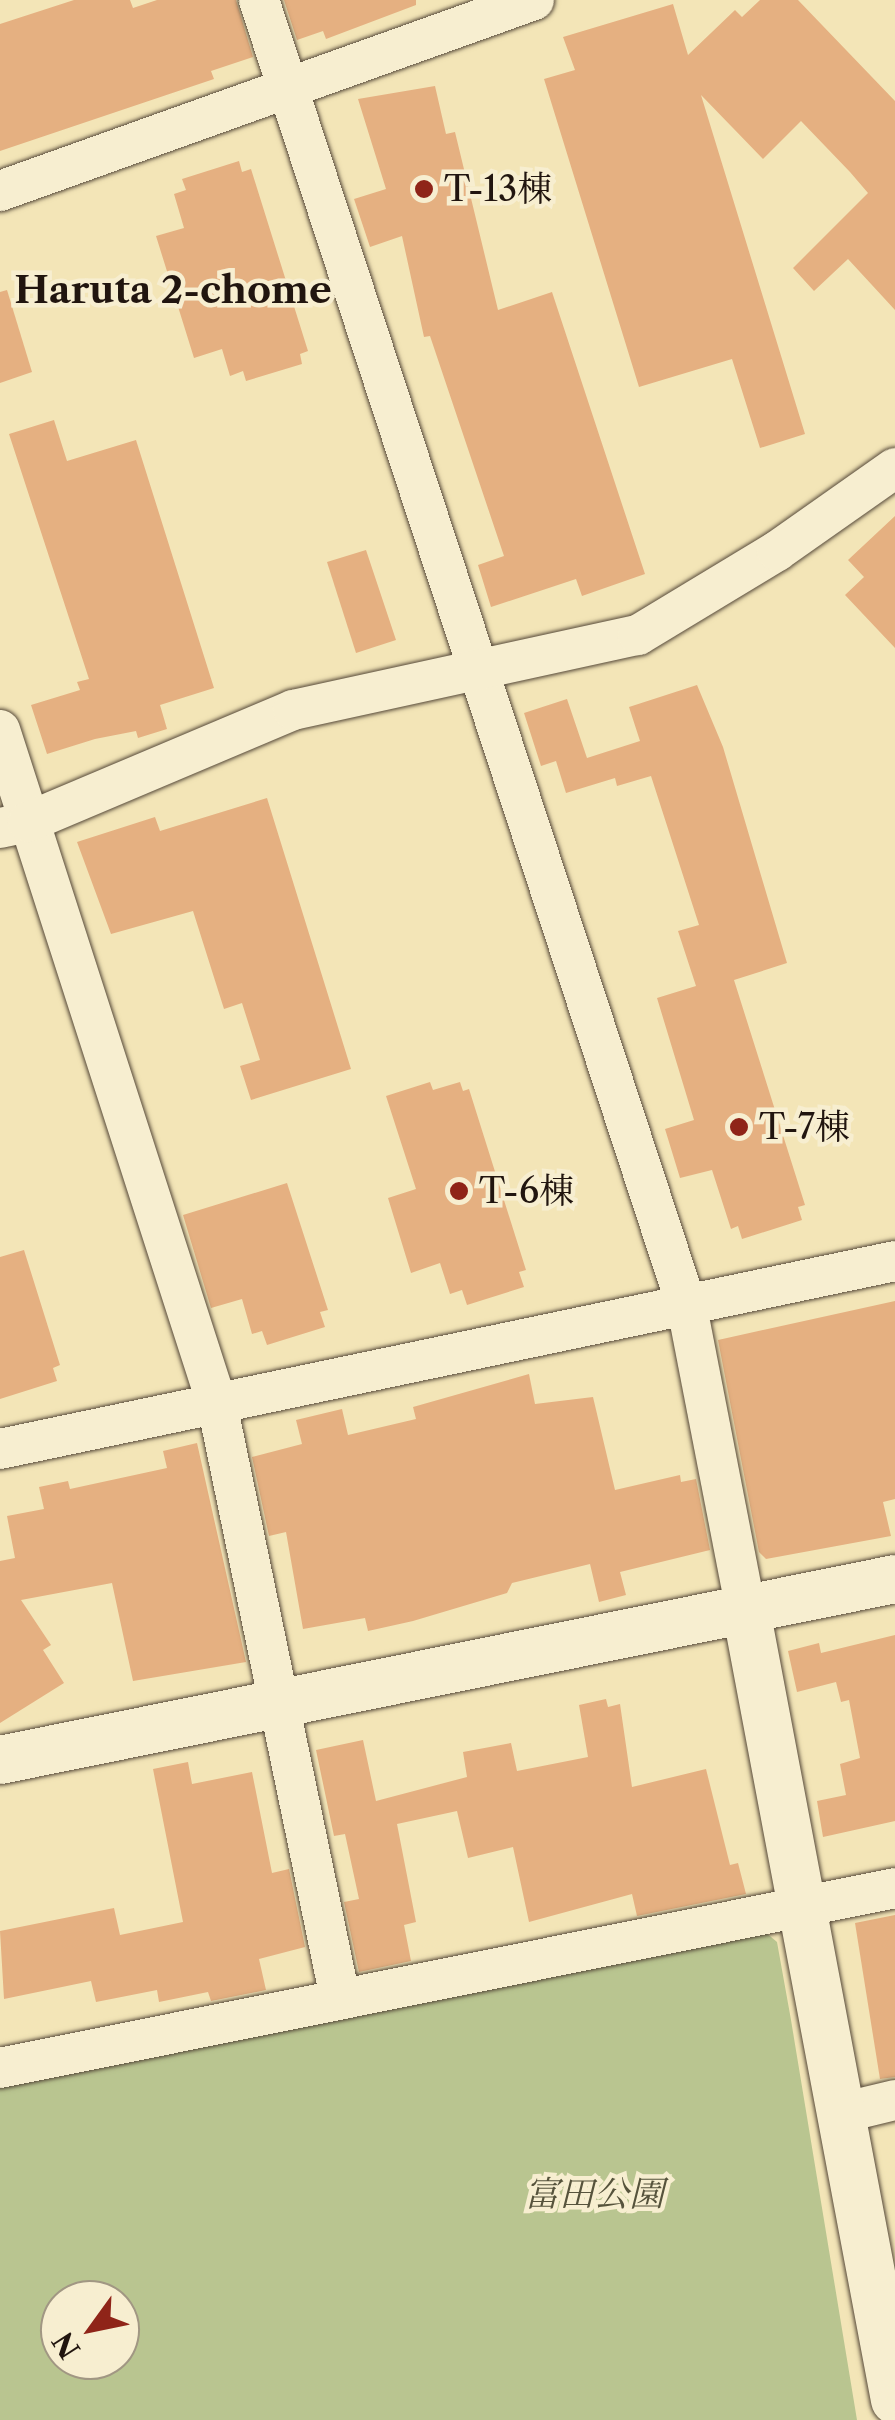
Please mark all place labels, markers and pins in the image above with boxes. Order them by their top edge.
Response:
place label: T-13棟 [444,168,552,210]
marker: T-13棟 [413,178,435,200]
place label: T-7棟 [759,1106,850,1148]
marker: T-7棟 [728,1116,750,1138]
place label: T-6棟 [479,1170,574,1212]
marker: T-6棟 [448,1180,470,1202]

